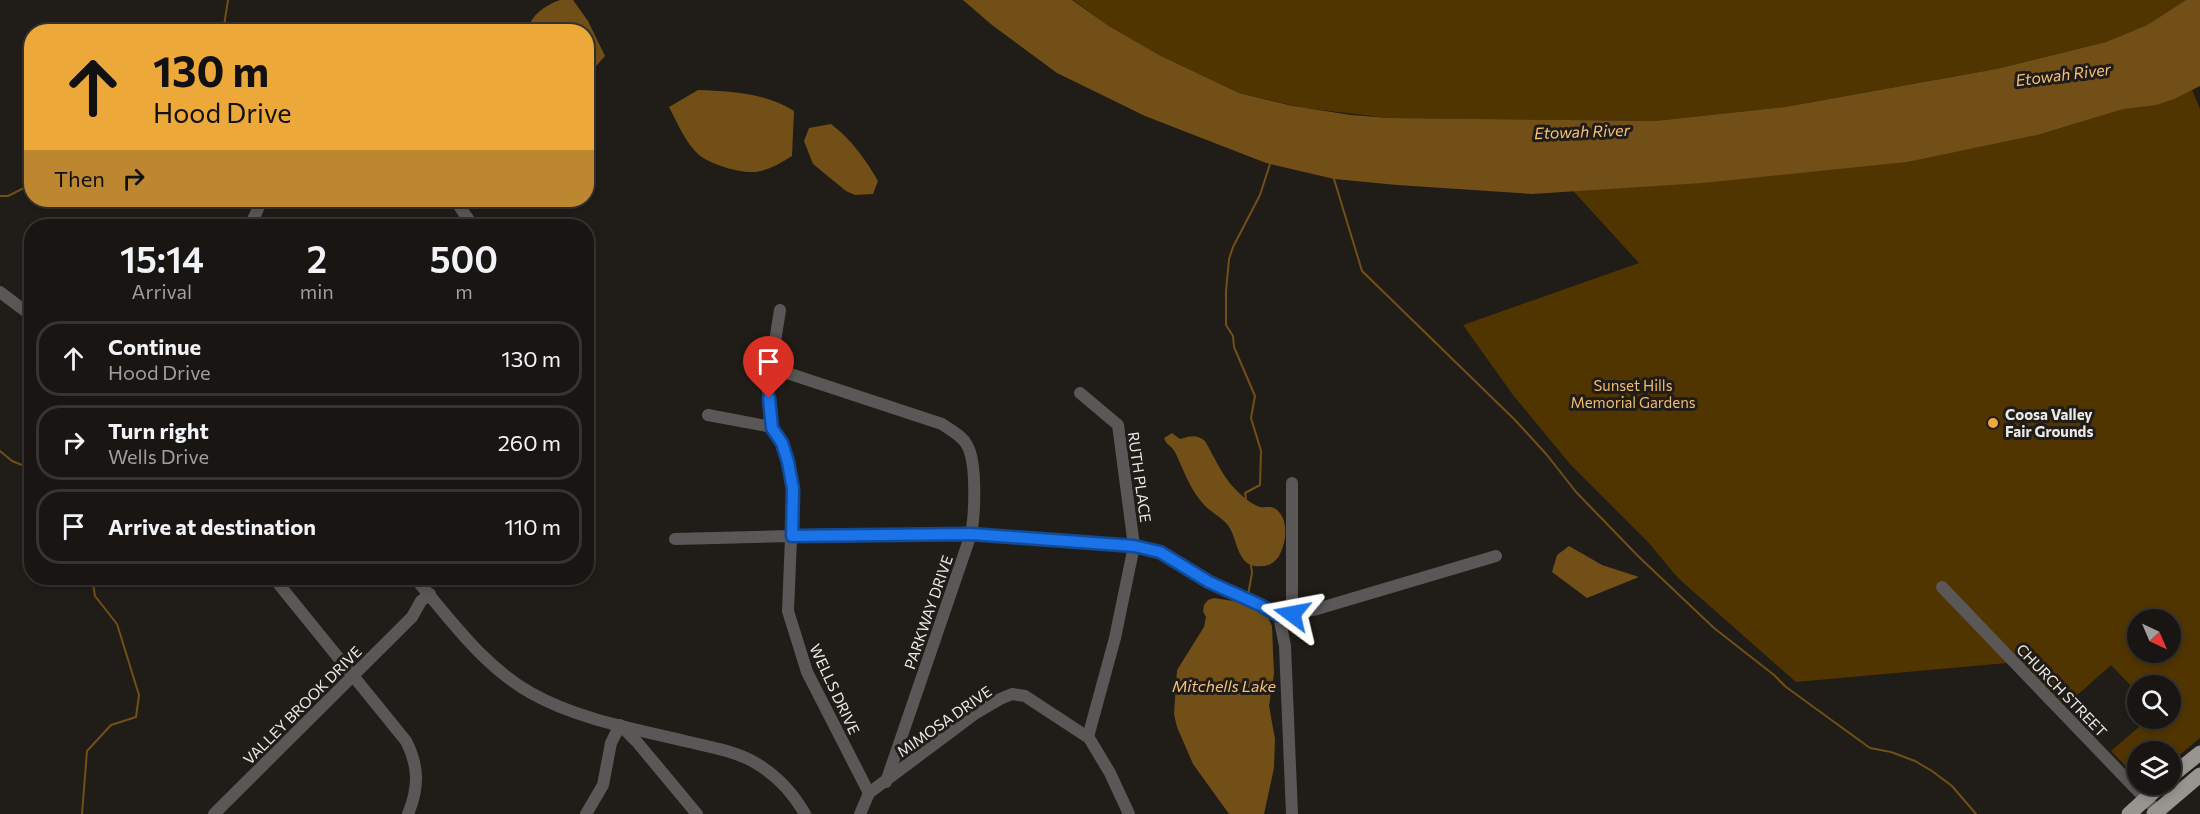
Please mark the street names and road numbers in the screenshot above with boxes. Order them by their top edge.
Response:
street label: RUTH PLACE [1125,430,1155,524]
street label: PARKWAY DRIVE [900,553,956,671]
street label: CHURCH STREET [2013,640,2111,741]
street label: WELLS DRIVE [806,641,864,737]
street label: VALLEY BROOK DRIVE [239,642,365,768]
street label: MIMOSA DRIVE [893,682,995,760]

